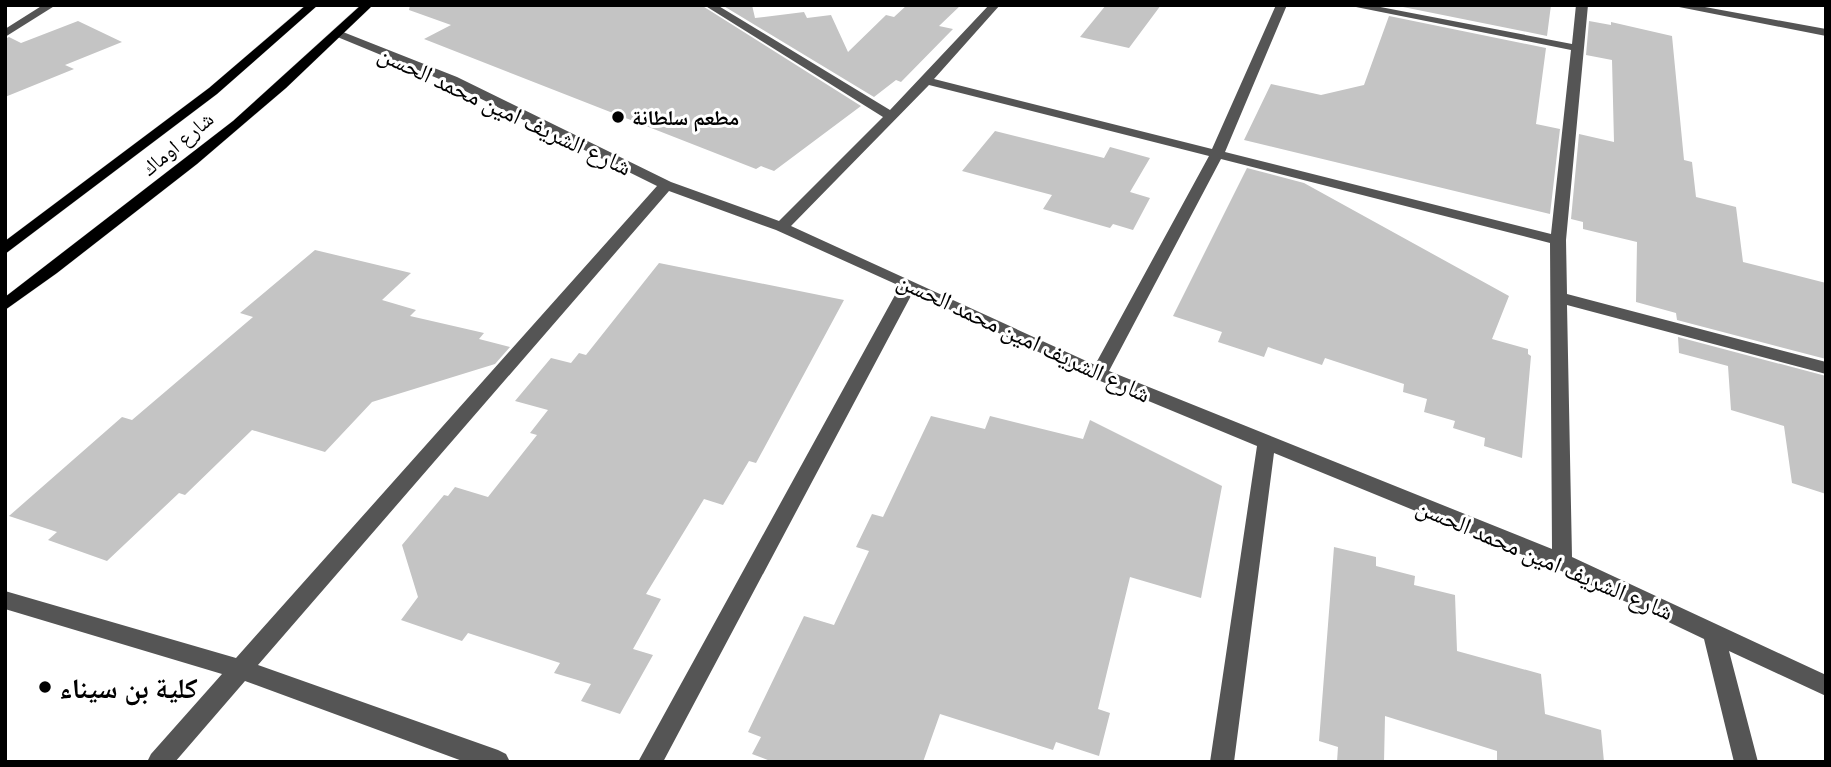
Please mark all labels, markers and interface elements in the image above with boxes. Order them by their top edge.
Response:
street label: شارع الشريف امين محمد الحسن [373,39,636,182]
place label: مطعم سلطانة [632,105,739,132]
street label: شارع اوماك [136,106,219,181]
marker: مطعم سلطانة [610,109,626,125]
street label: شارع الشريف امين محمد الحسن [892,266,1155,409]
street label: شارع الشريف امين محمد الحسن [1412,493,1677,627]
place label: كلية بن سيناء [59,672,198,706]
marker: كلية بن سيناء [37,679,53,695]

